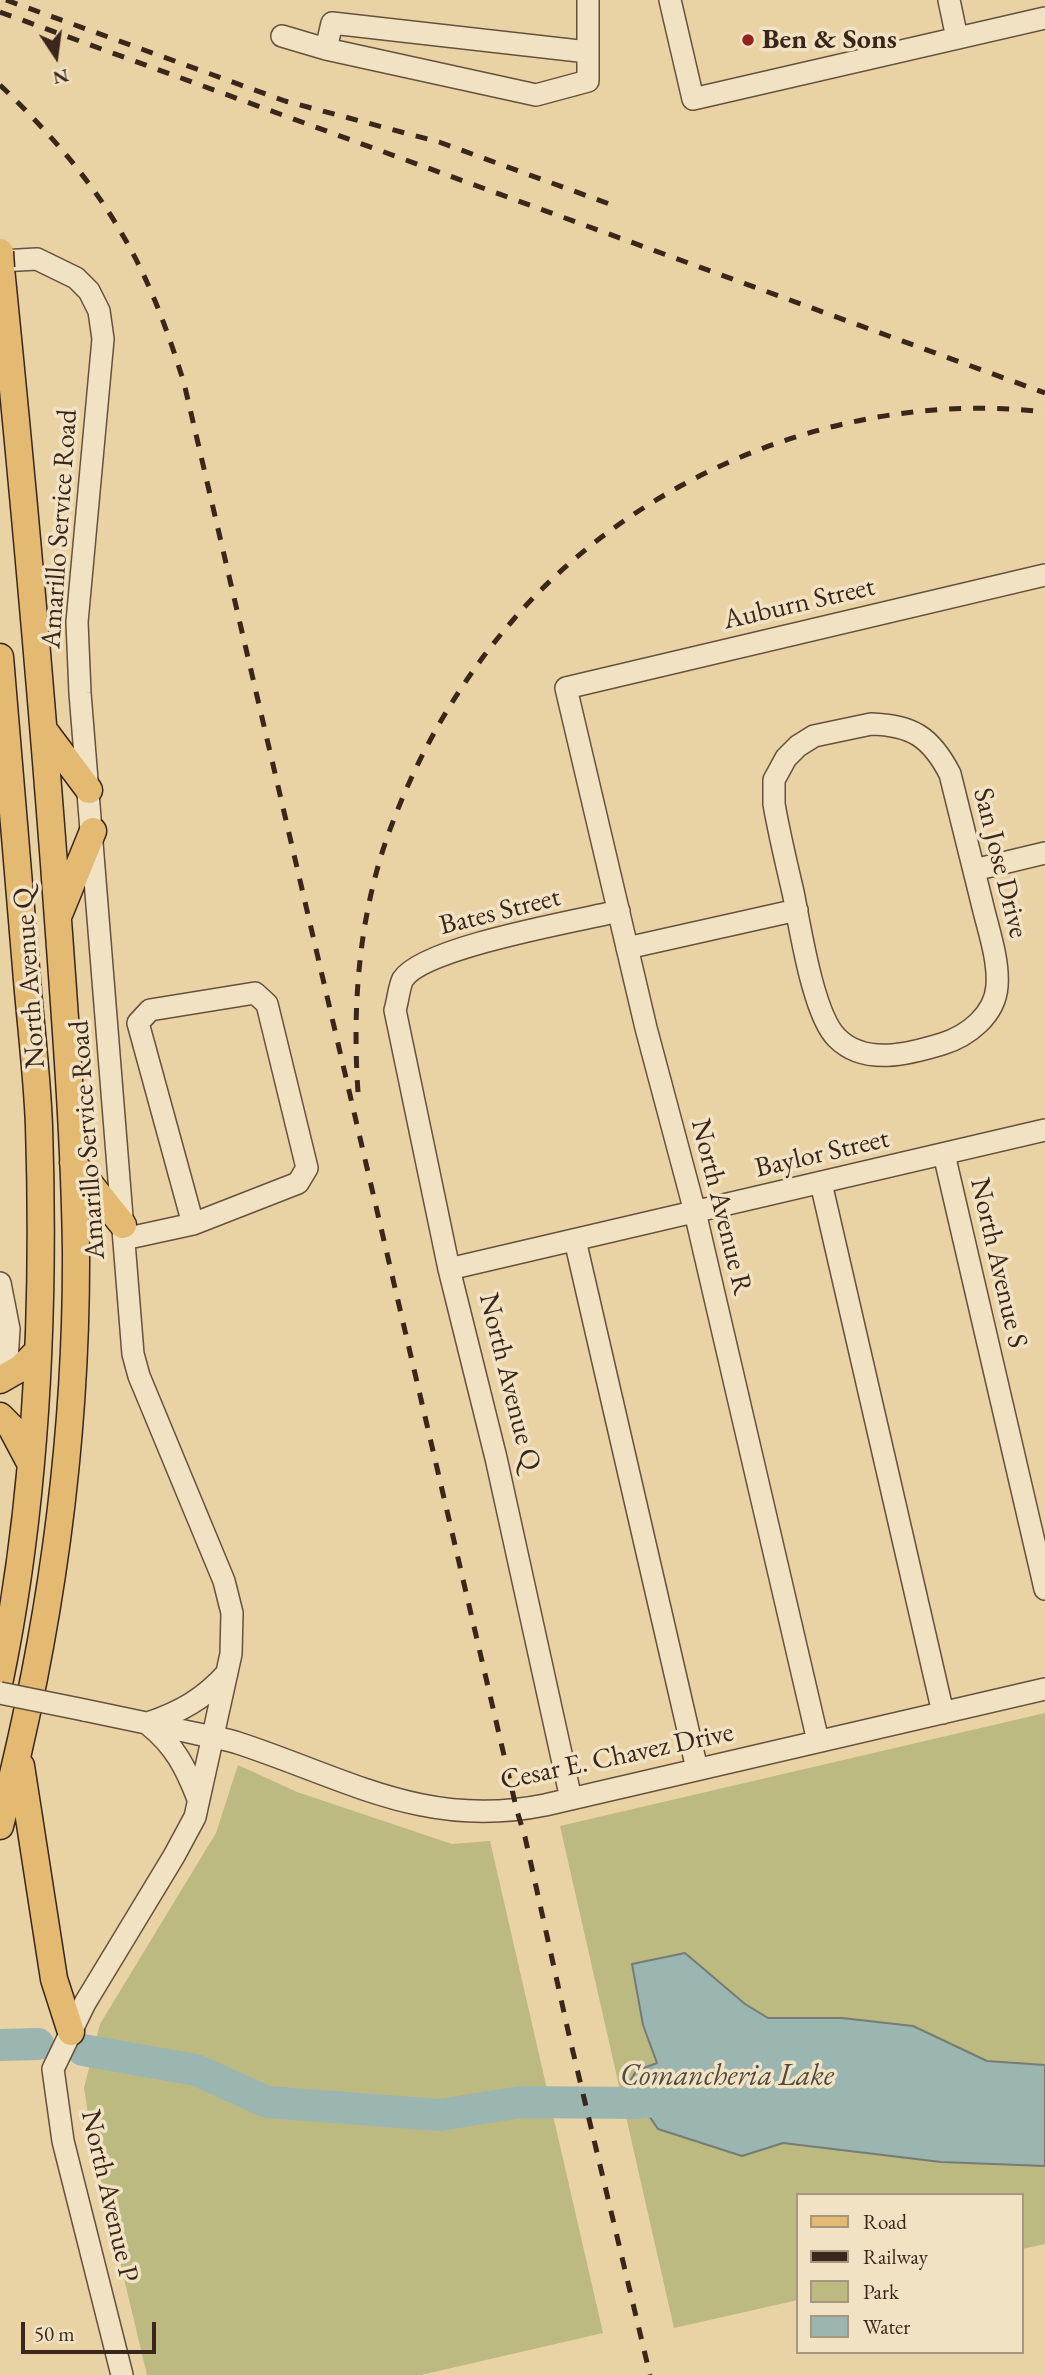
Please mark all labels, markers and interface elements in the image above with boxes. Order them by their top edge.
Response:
north arrow [21,21,91,91]
place label: Ben & Sons [762,23,897,57]
marker: Ben & Sons [740,32,756,48]
text: N [51,63,71,91]
street label: Amarillo Service Road [35,408,85,650]
street label: Auburn Street [720,570,878,638]
street label: San Jose Drive [965,785,1035,941]
street label: Bates Street [436,881,564,943]
street label: North Avenue Q [7,886,53,1070]
street label: Amarillo Service Road [63,1019,113,1261]
street label: North Avenue R [683,1116,759,1298]
street label: Baylor Street [752,1122,892,1186]
street label: North Avenue S [962,1175,1034,1351]
street label: North Avenue Q [471,1290,547,1474]
street label: Cesar E. Chavez Drive [498,1716,736,1798]
water label: Comancheria Lake [620,2059,834,2095]
street label: North Avenue P [73,2107,145,2285]
legend [796,2193,1024,2354]
text: Road [863,2208,907,2235]
text: Railway [863,2243,928,2270]
text: Park [863,2278,899,2305]
scale bar [24,2308,159,2352]
text: Water [863,2313,910,2340]
text: 50 m [34,2320,75,2347]

